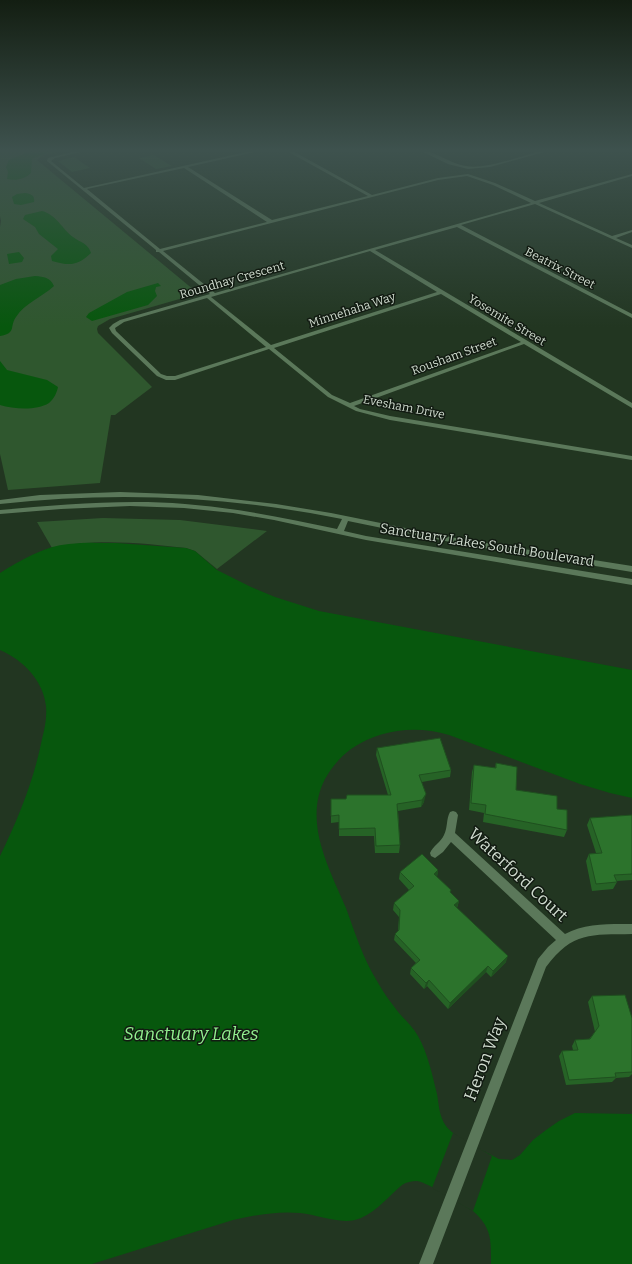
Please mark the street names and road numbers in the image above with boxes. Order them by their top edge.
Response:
street label: Beatrix Street [523,244,598,292]
street label: Roundhay Crescent [178,258,287,302]
street label: Minnehaha Way [307,289,398,331]
street label: Yosemite Street [466,291,549,349]
street label: Rousham Street [410,334,499,378]
street label: Evesham Drive [362,392,446,422]
street label: Sanctuary Lakes South Boulevard [379,520,595,570]
street label: Waterford Court [464,824,572,926]
street label: Heron Way [460,1014,511,1104]

